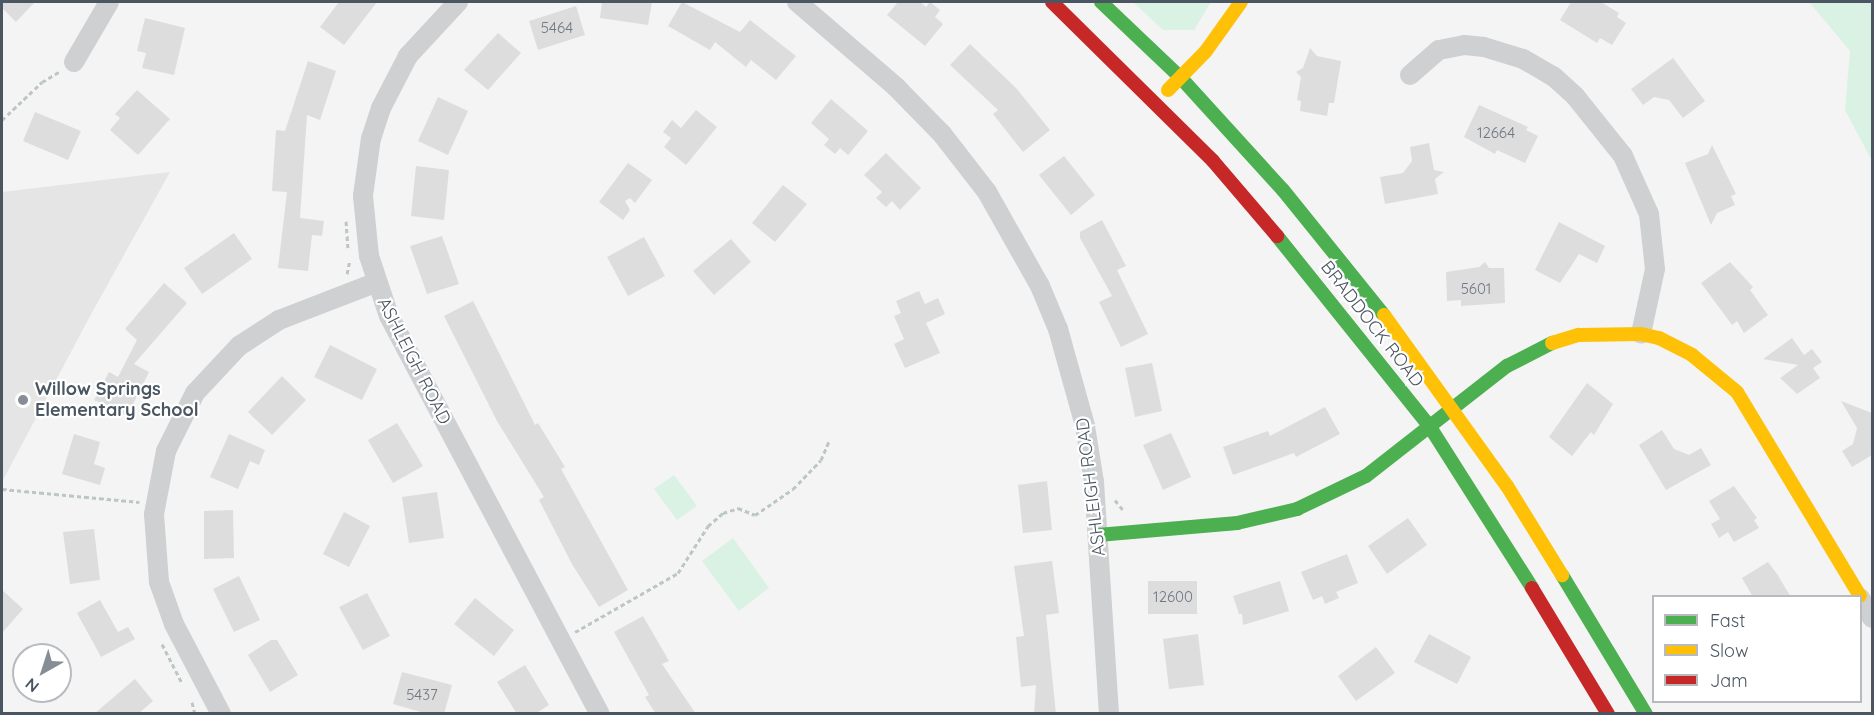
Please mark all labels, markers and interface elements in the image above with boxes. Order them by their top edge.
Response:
house number: 5464 [541,19,573,37]
house number: 12664 [1477,124,1515,142]
street label: BRADDOCK ROAD [1316,257,1428,391]
house number: 5601 [1461,280,1491,298]
street label: ASHLEIGH ROAD [373,294,455,428]
place label: Willow Springs Elementary School [35,379,199,422]
marker: Willow Springs Elementary School [16,393,30,407]
street label: ASHLEIGH ROAD [1072,416,1110,558]
house number: 12600 [1153,588,1193,606]
legend [1652,595,1862,703]
text: Fast [1710,609,1745,632]
text: Slow [1710,639,1748,662]
north arrow [12,643,72,703]
text: Jam [1710,669,1748,692]
text: N [21,674,43,697]
house number: 5437 [406,686,438,704]

